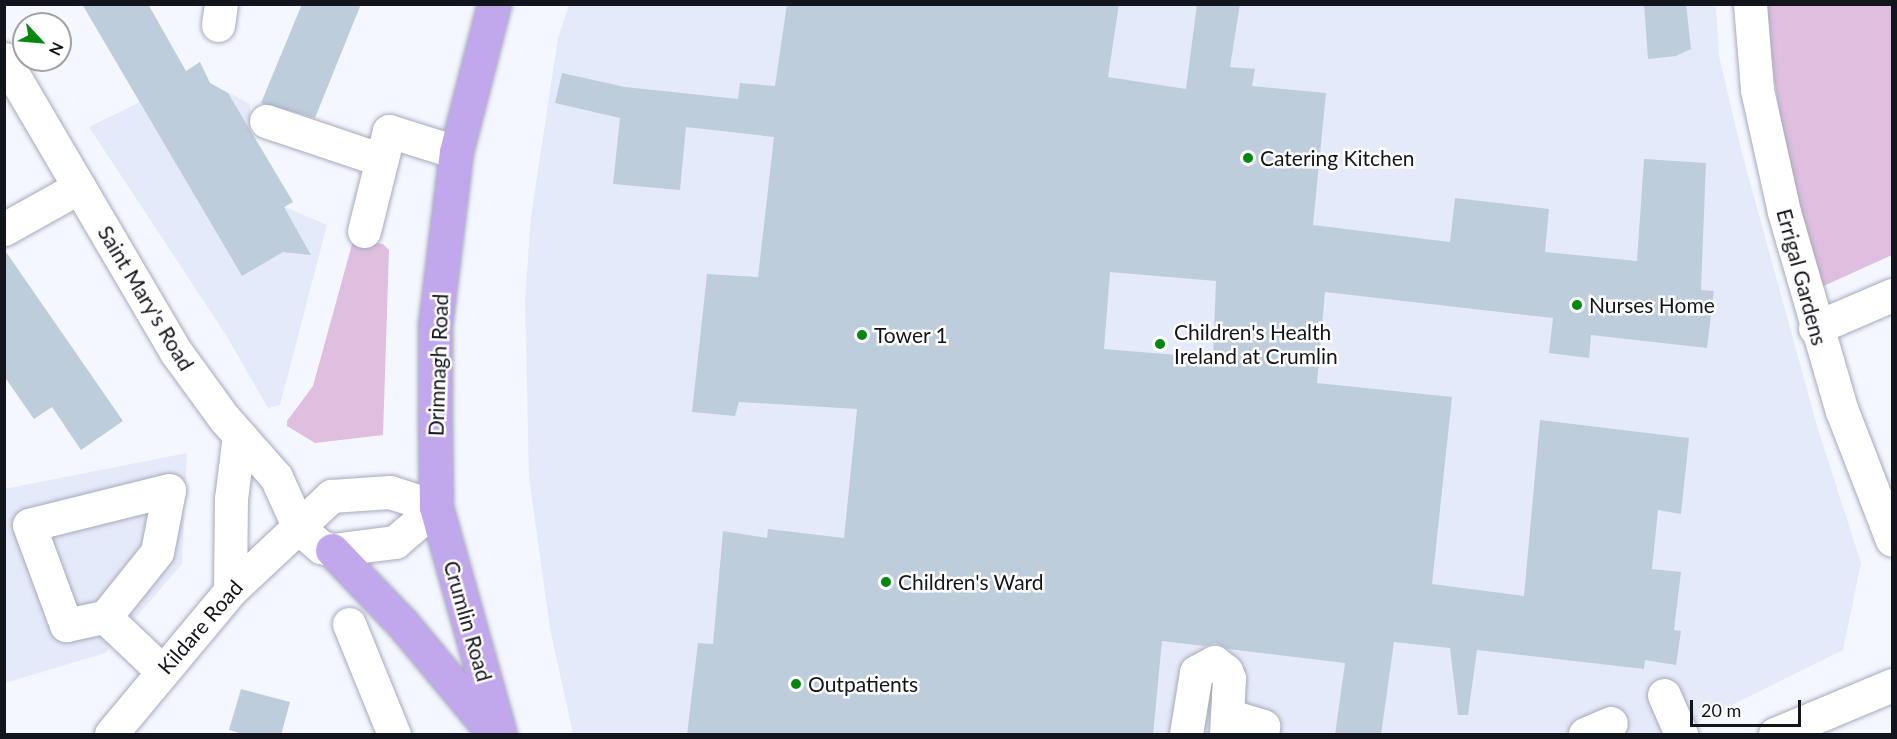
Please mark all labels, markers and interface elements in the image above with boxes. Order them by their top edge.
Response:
north arrow [12,12,72,72]
text: N [46,40,68,59]
place label: Catering Kitchen [1260,145,1415,171]
marker: Catering Kitchen [1241,151,1255,165]
street label: Errigal Gardens [1772,206,1832,348]
street label: Saint Mary's Road [93,221,199,375]
place label: Nurses Home [1589,292,1715,318]
street label: Drimnagh Road [423,293,453,437]
marker: Nurses Home [1570,298,1584,312]
place label: Children's Health Ireland at Crumlin [1174,319,1338,369]
place label: Tower 1 [874,322,948,348]
marker: Tower 1 [855,328,869,342]
marker: Children's Health Ireland at Crumlin [1151,335,1169,353]
street label: Crumlin Road [439,558,497,684]
place label: Children's Ward [898,569,1044,595]
street label: Kildare Road [152,575,248,679]
marker: Children's Ward [879,575,893,589]
place label: Outpatients [808,671,918,697]
marker: Outpatients [789,677,803,691]
scale bar [1693,688,1804,726]
text: 20 m [1701,699,1741,721]

